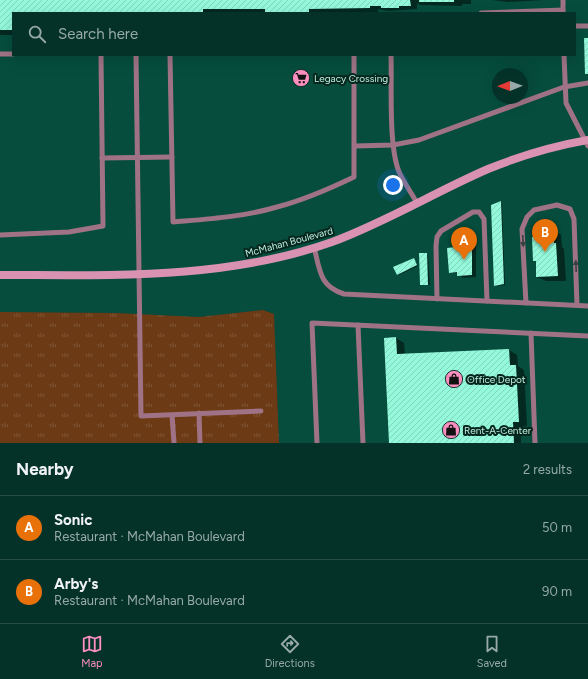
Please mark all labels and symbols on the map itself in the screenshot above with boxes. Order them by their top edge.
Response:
supermarket icon: Legacy Crossing [291,68,311,88]
north arrow [492,68,528,104]
place label: Legacy Crossing [314,72,388,85]
your location [383,175,403,195]
pin: B [532,219,558,252]
street label: McMahan Boulevard [244,224,335,260]
pin: A [451,227,477,260]
one-way arrow [520,235,526,248]
one-way arrow [572,260,579,272]
shop icon: Office Depot [444,369,464,389]
place label: Office Depot [467,373,526,386]
shop icon: Rent-A-Center [441,420,461,440]
place label: Rent-A-Center [464,424,532,437]

